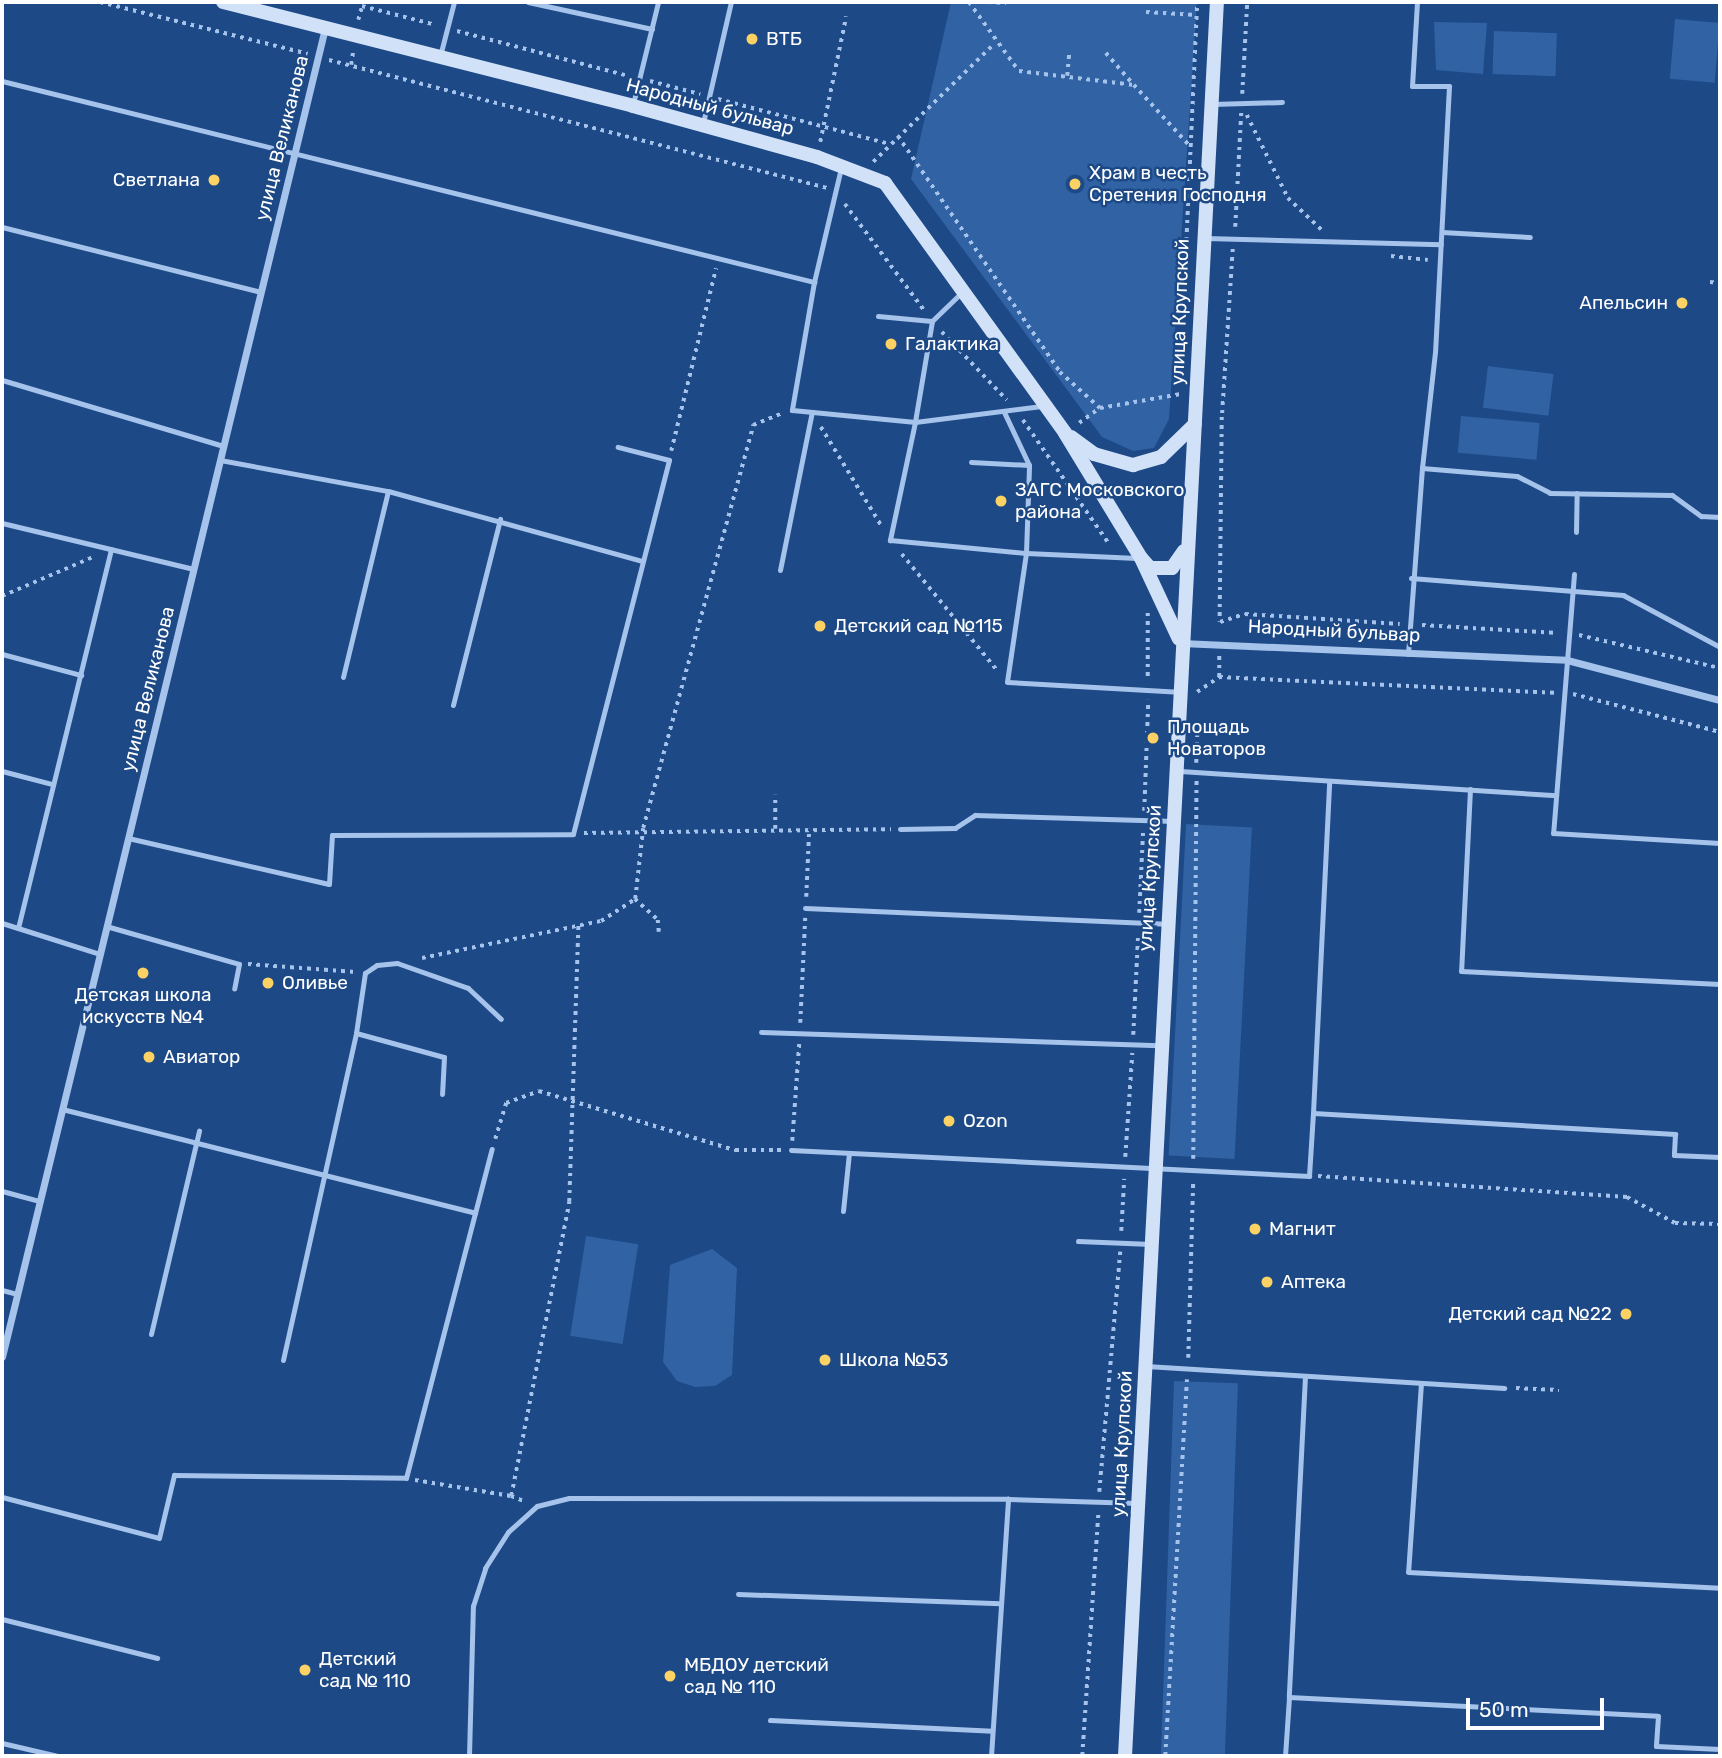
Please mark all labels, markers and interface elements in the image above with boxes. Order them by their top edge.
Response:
place label: ВТБ [766,28,802,50]
marker: ВТБ [744,31,760,47]
street label: улица Великанова [250,53,314,223]
street label: Народный бульвар [624,74,796,140]
place label: Храм в честь Сретения Господня [1089,162,1267,206]
place label: Светлана [113,169,200,191]
marker: Светлана [206,172,222,188]
marker: Храм в честь Сретения Господня [1067,176,1083,192]
street label: улица Крупской [1166,238,1194,386]
place label: Апельсин [1579,292,1668,314]
marker: Апельсин [1674,295,1690,311]
place label: Галактика [905,333,999,355]
marker: Галактика [883,336,899,352]
place label: ЗАГС Московского района [1015,479,1184,523]
marker: ЗАГС Московского района [993,493,1009,509]
street label: улица Великанова [116,604,180,774]
place label: Детский сад №115 [834,615,1003,637]
street label: Народный бульвар [1247,615,1421,647]
marker: Детский сад №115 [812,618,828,634]
place label: Площадь Новаторов [1167,716,1266,760]
marker: Площадь Новаторов [1145,730,1161,746]
street label: улица Крупской [1134,804,1166,952]
marker: Детская школа искусств №4 [135,965,151,981]
place label: Оливье [282,972,348,994]
marker: Оливье [260,975,276,991]
place label: Детская школа искусств №4 [75,984,211,1028]
place label: Авиатор [163,1046,240,1068]
marker: Авиатор [141,1049,157,1065]
place label: Ozon [963,1110,1008,1132]
marker: Ozon [941,1113,957,1129]
place label: Магнит [1269,1218,1336,1240]
marker: Магнит [1247,1221,1263,1237]
place label: Аптека [1281,1271,1346,1293]
marker: Аптека [1259,1274,1275,1290]
place label: Детский сад №22 [1448,1303,1612,1325]
marker: Детский сад №22 [1618,1306,1634,1322]
place label: Школа №53 [839,1349,949,1371]
marker: Школа №53 [817,1352,833,1368]
street label: улица Крупской [1107,1370,1137,1518]
place label: Детский сад № 110 [319,1648,411,1692]
place label: МБДОУ детский сад № 110 [684,1654,829,1698]
marker: Детский сад № 110 [297,1662,313,1678]
marker: МБДОУ детский сад № 110 [662,1668,678,1684]
scale bar [1470,1684,1608,1728]
text: 50 m [1479,1697,1529,1722]

